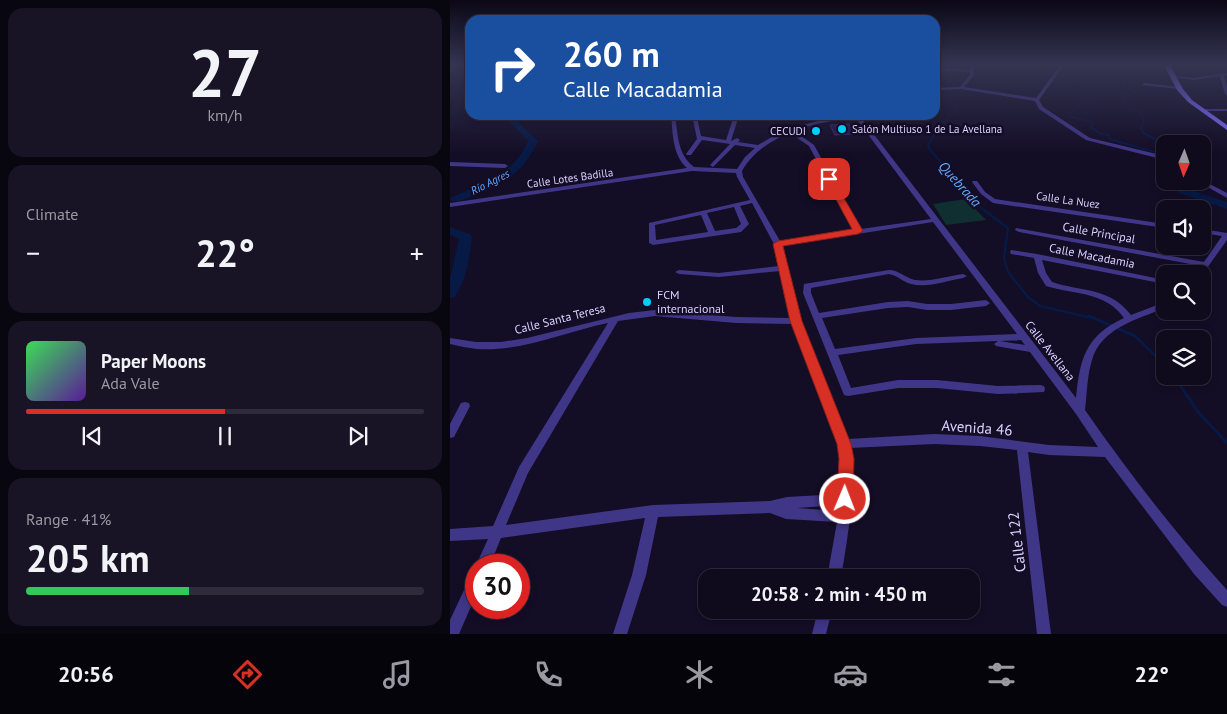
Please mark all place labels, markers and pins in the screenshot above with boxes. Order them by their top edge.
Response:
place label: Salón Multiuso 1 de La Avellana [852,122,1002,136]
marker: Salón Multiuso 1 de La Avellana [836,123,848,135]
place label: CECUDI [770,124,806,138]
marker: CECUDI [810,125,822,137]
pin [808,158,850,200]
place label: FCM internacional [657,287,725,316]
marker: FCM internacional [641,296,653,308]

